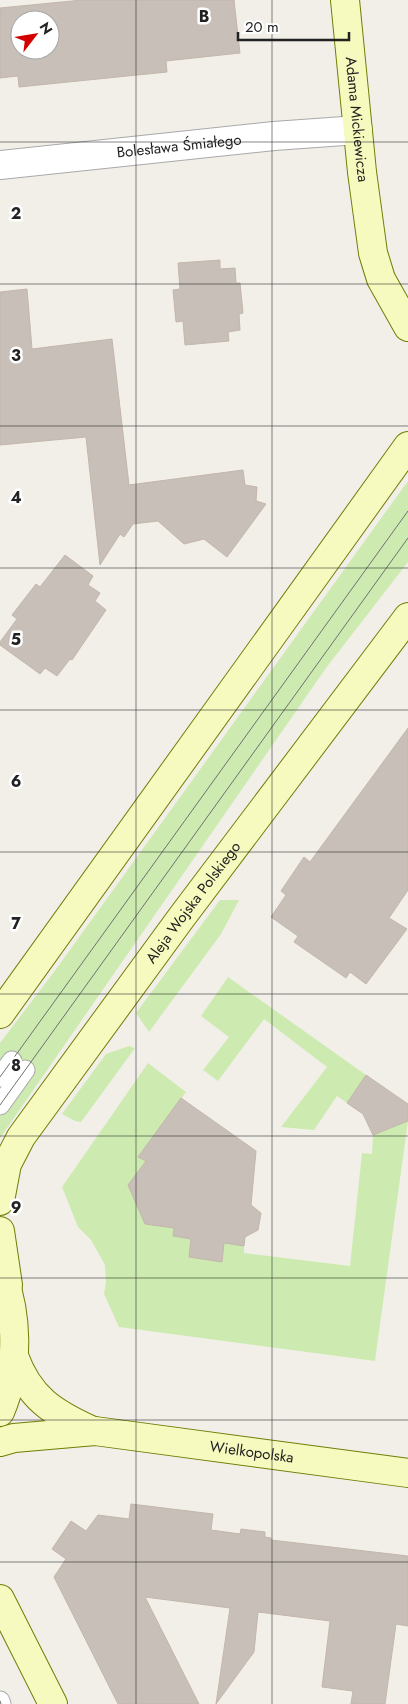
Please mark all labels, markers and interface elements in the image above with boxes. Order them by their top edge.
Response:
text: B [199,5,209,28]
north arrow [10,10,60,60]
scale bar [238,10,349,42]
text: 20 m [245,16,279,38]
text: N [35,18,58,38]
street label: Adama Mickiewicza [340,56,374,183]
street label: Bolesława Śmiałego [116,129,242,164]
text: 2 [11,202,21,225]
text: 3 [11,344,21,367]
text: 4 [10,486,22,509]
text: 5 [11,628,21,651]
text: 6 [11,770,21,793]
street label: Aleja Wojska Polskiego [140,837,246,968]
text: 7 [11,912,21,935]
text: 8 [11,1054,21,1077]
text: 9 [11,1196,21,1219]
street label: Wielkopolska [208,1436,295,1469]

